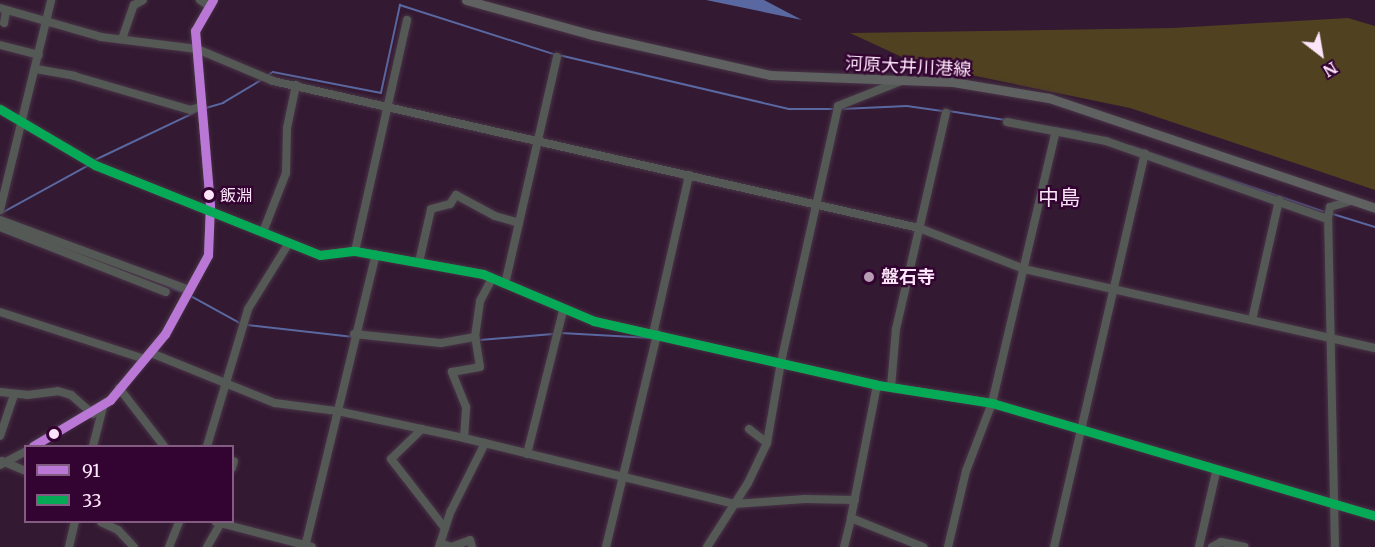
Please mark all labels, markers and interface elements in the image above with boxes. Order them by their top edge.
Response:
north arrow [1291,24,1351,84]
street label: 河原大井川港線 [845,53,971,81]
text: N [1320,58,1341,81]
place label: 飯淵 [220,185,252,205]
district label: 中島 [1038,185,1080,211]
marker: 飯淵 [203,189,215,201]
place label: 盤石寺 [881,266,935,288]
marker: 盤石寺 [862,270,876,284]
unlabelled marker [48,428,60,440]
legend [24,445,234,523]
text: 91 [82,459,100,482]
text: 33 [82,489,102,512]

